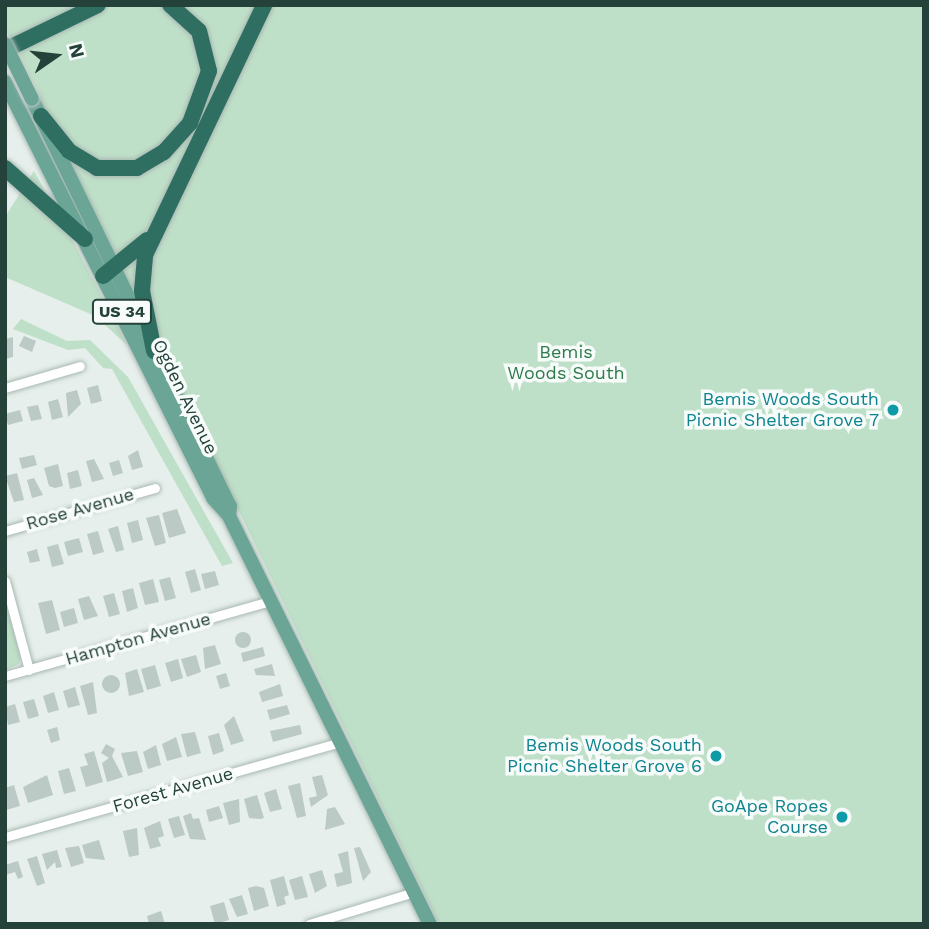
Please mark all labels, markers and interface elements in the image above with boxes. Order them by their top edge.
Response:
north arrow [21,21,91,91]
text: N [64,41,90,60]
road number: US 34 [90,300,154,324]
street label: Ogden Avenue [148,336,222,458]
park label: Bemis Woods South [507,342,625,384]
place label: Bemis Woods South Picnic Shelter Grove 7 [685,389,879,432]
marker: Bemis Woods South Picnic Shelter Grove 7 [885,402,901,418]
street label: Rose Avenue [23,483,137,535]
street label: Hampton Avenue [63,608,213,670]
place label: Bemis Woods South Picnic Shelter Grove 6 [507,735,702,778]
marker: Bemis Woods South Picnic Shelter Grove 6 [708,748,724,764]
street label: Forest Avenue [110,762,236,818]
place label: GoApe Ropes Course [711,796,828,838]
marker: GoApe Ropes Course [834,809,850,825]

